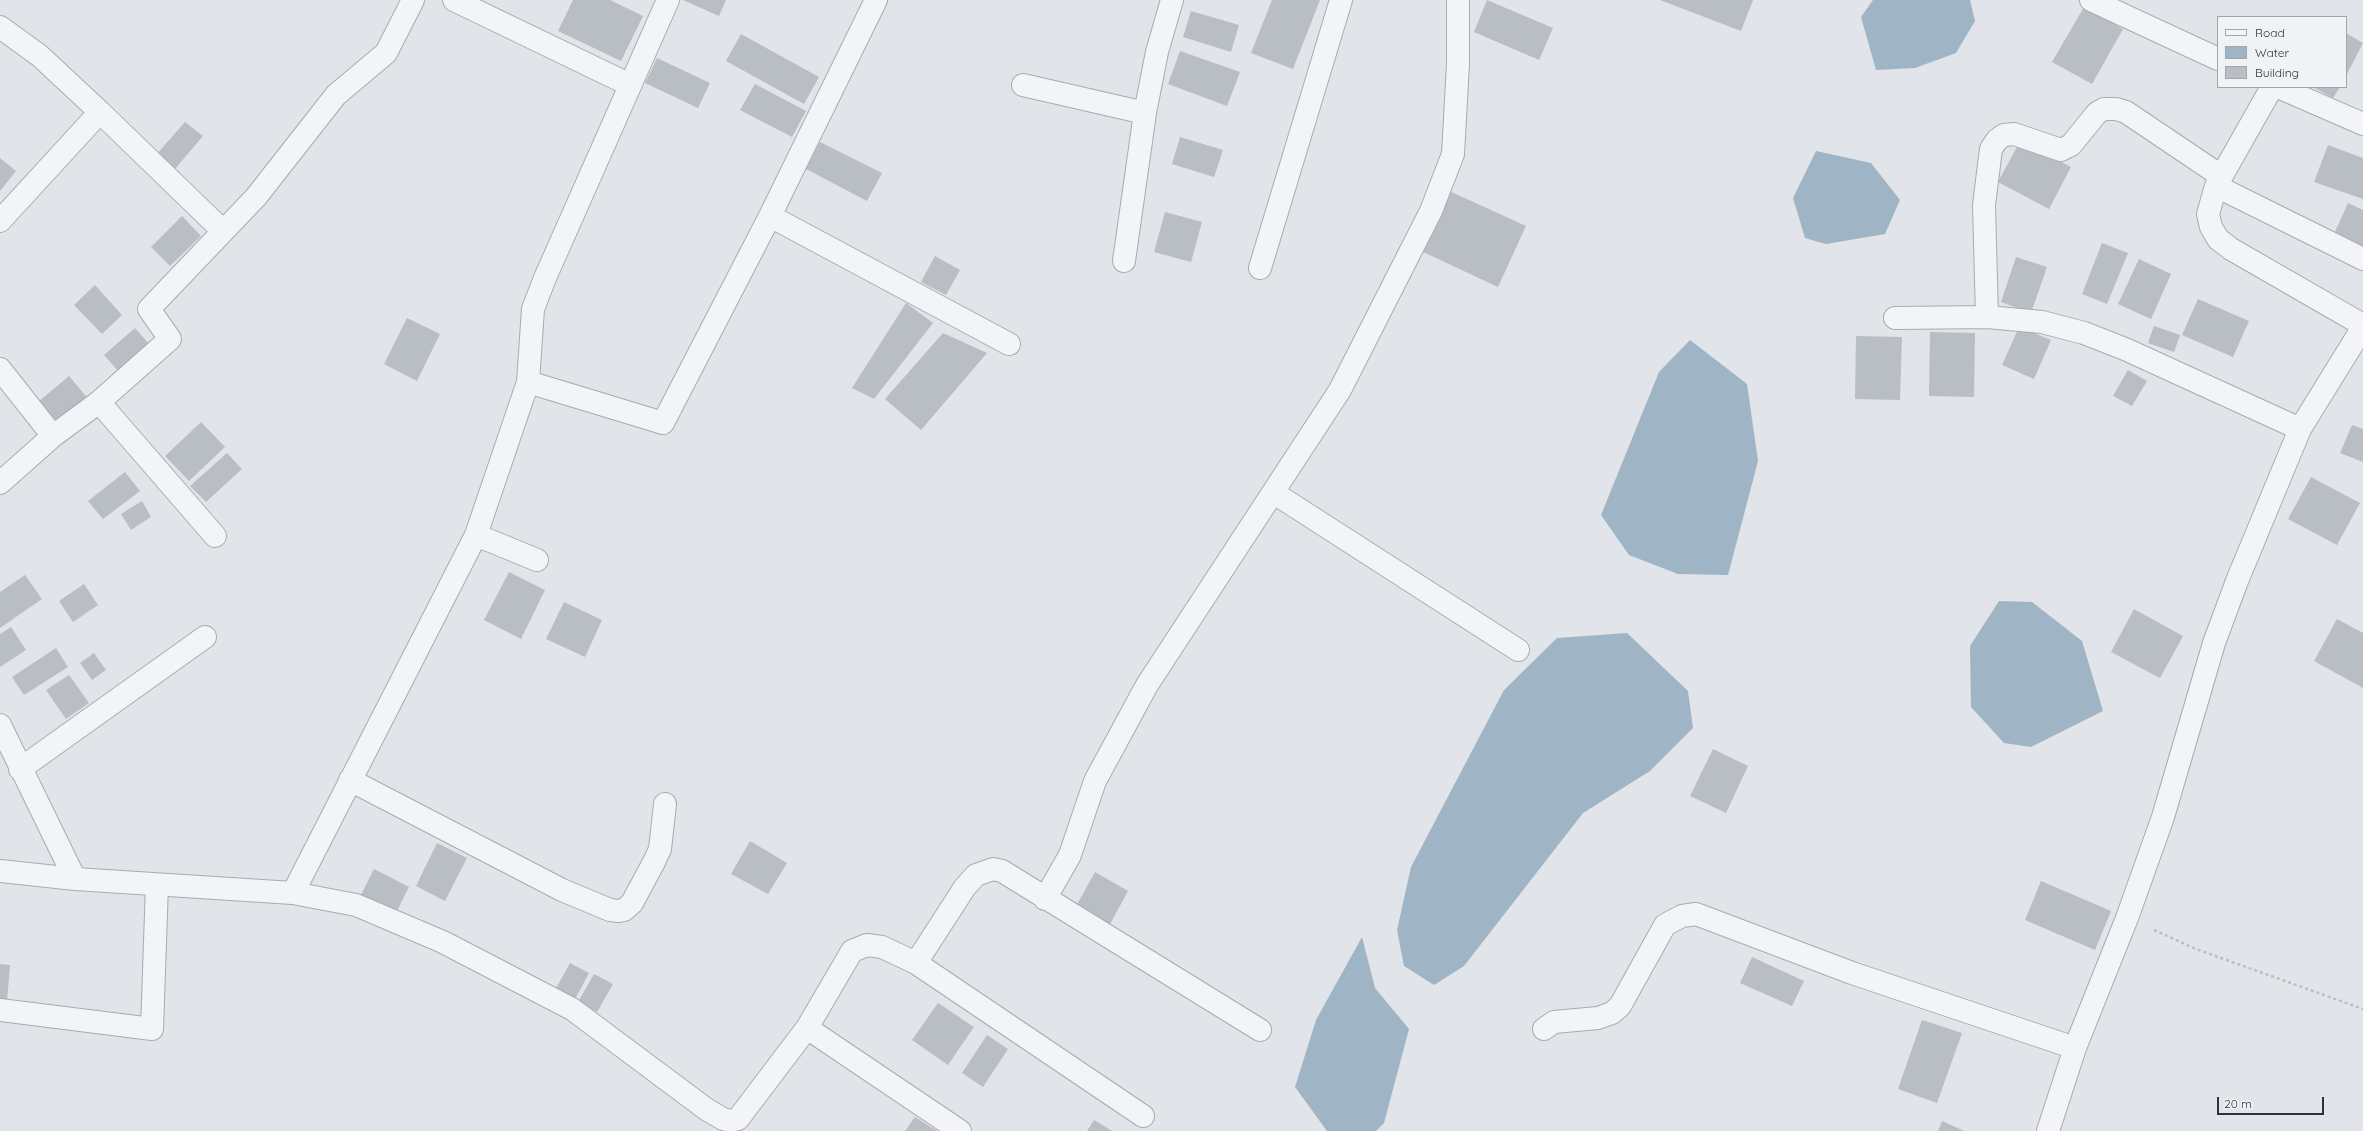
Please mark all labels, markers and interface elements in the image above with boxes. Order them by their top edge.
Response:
legend [2217,16,2347,88]
text: Road [2255,25,2285,40]
text: Water [2255,45,2289,60]
text: Building [2255,65,2299,80]
scale bar [2219,1089,2326,1115]
text: 20 m [2224,1096,2252,1111]

